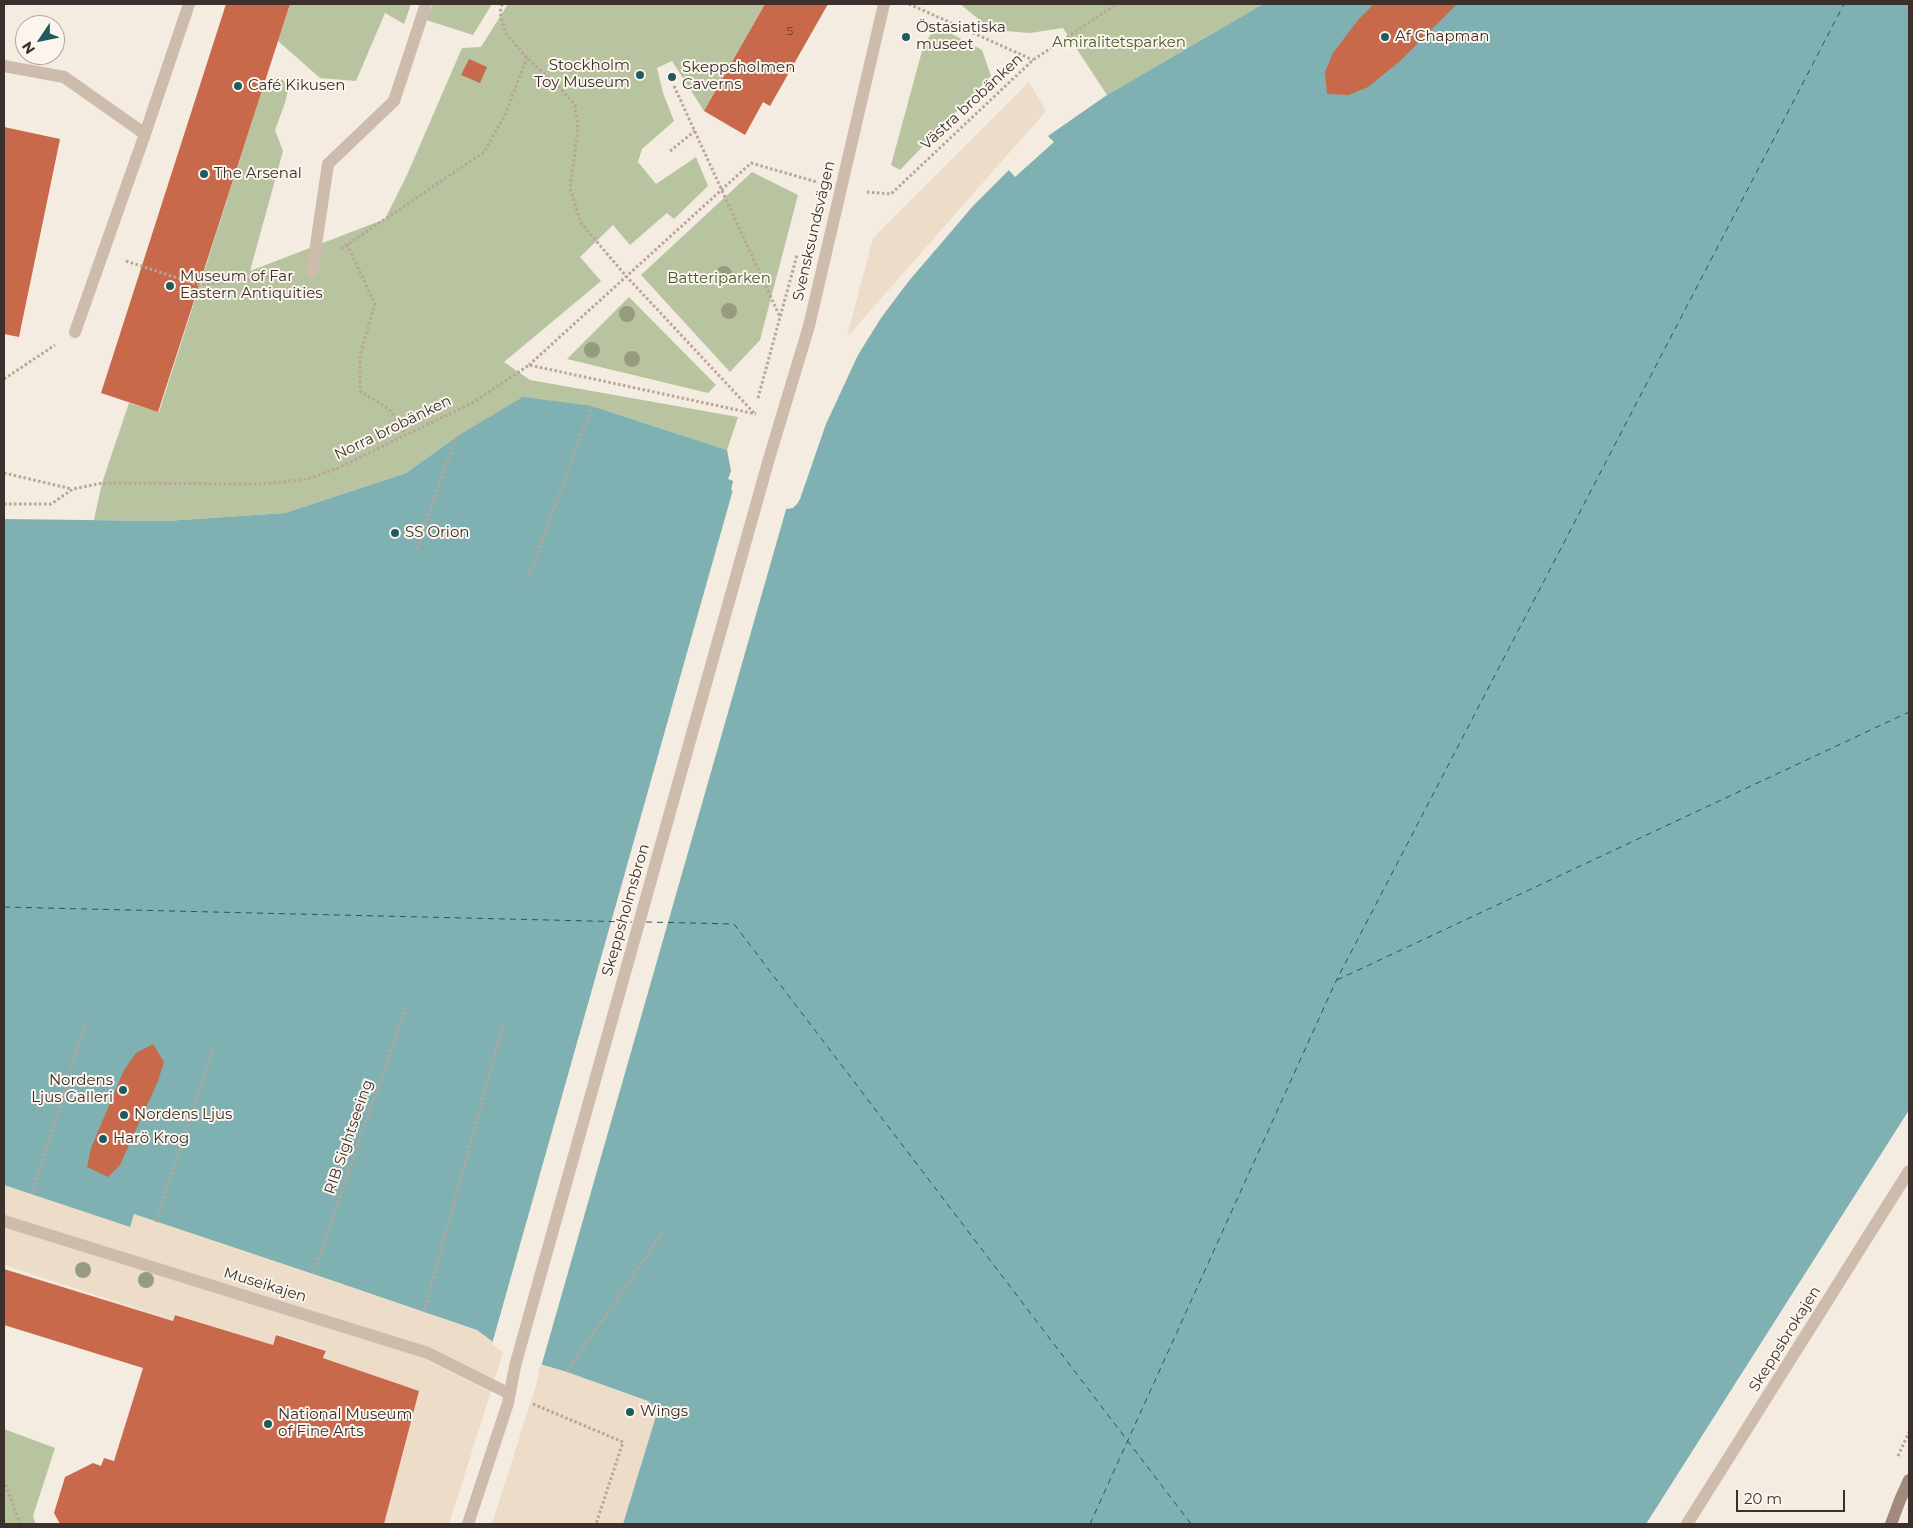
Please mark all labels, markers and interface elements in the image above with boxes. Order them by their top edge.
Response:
north arrow [15,15,65,65]
place label: Östasiatiska museet [916,19,1006,54]
house number: 5 [787,24,793,38]
place label: Af Chapman [1395,28,1489,46]
marker: Östasiatiska museet [900,31,912,43]
marker: Af Chapman [1379,31,1391,43]
park label: Amiralitetsparken [1052,34,1186,52]
text: N [18,38,39,58]
street label: Västra brobänken [917,50,1027,154]
place label: Stockholm Toy Museum [534,57,630,92]
place label: Skeppsholmen Caverns [682,59,795,94]
marker: Stockholm Toy Museum [634,69,646,81]
marker: Skeppsholmen Caverns [666,71,678,83]
place label: Café Kikusen [248,77,345,95]
marker: Café Kikusen [232,80,244,92]
street label: Svensksundsvägen [789,159,839,303]
place label: The Arsenal [214,165,302,183]
marker: The Arsenal [198,168,210,180]
place label: Museum of Far Eastern Antiquities [180,268,323,303]
park label: Batteriparken [667,270,771,288]
marker: Museum of Far Eastern Antiquities [164,280,176,292]
street label: Norra brobänken [332,392,454,464]
place label: SS Orion [405,524,469,542]
marker: SS Orion [389,527,401,539]
street label: Skeppsholmsbron [598,842,654,978]
place label: Nordens Ljus Galleri [31,1072,113,1107]
street label: RIB Sightseeing [321,1077,377,1197]
marker: Nordens Ljus Galleri [117,1084,129,1096]
place label: Nordens Ljus [134,1106,232,1124]
marker: Nordens Ljus [118,1109,130,1121]
place label: Harö Krog [113,1130,189,1148]
marker: Harö Krog [97,1133,109,1145]
street label: Museikajen [221,1264,309,1306]
street label: Skeppsbrokajen [1745,1283,1825,1395]
place label: Wings [640,1403,688,1421]
place label: National Museum of Fine Arts [278,1406,412,1441]
marker: Wings [624,1406,636,1418]
marker: National Museum of Fine Arts [262,1418,274,1430]
scale bar [1738,1480,1847,1512]
text: 20 m [1744,1489,1782,1508]

